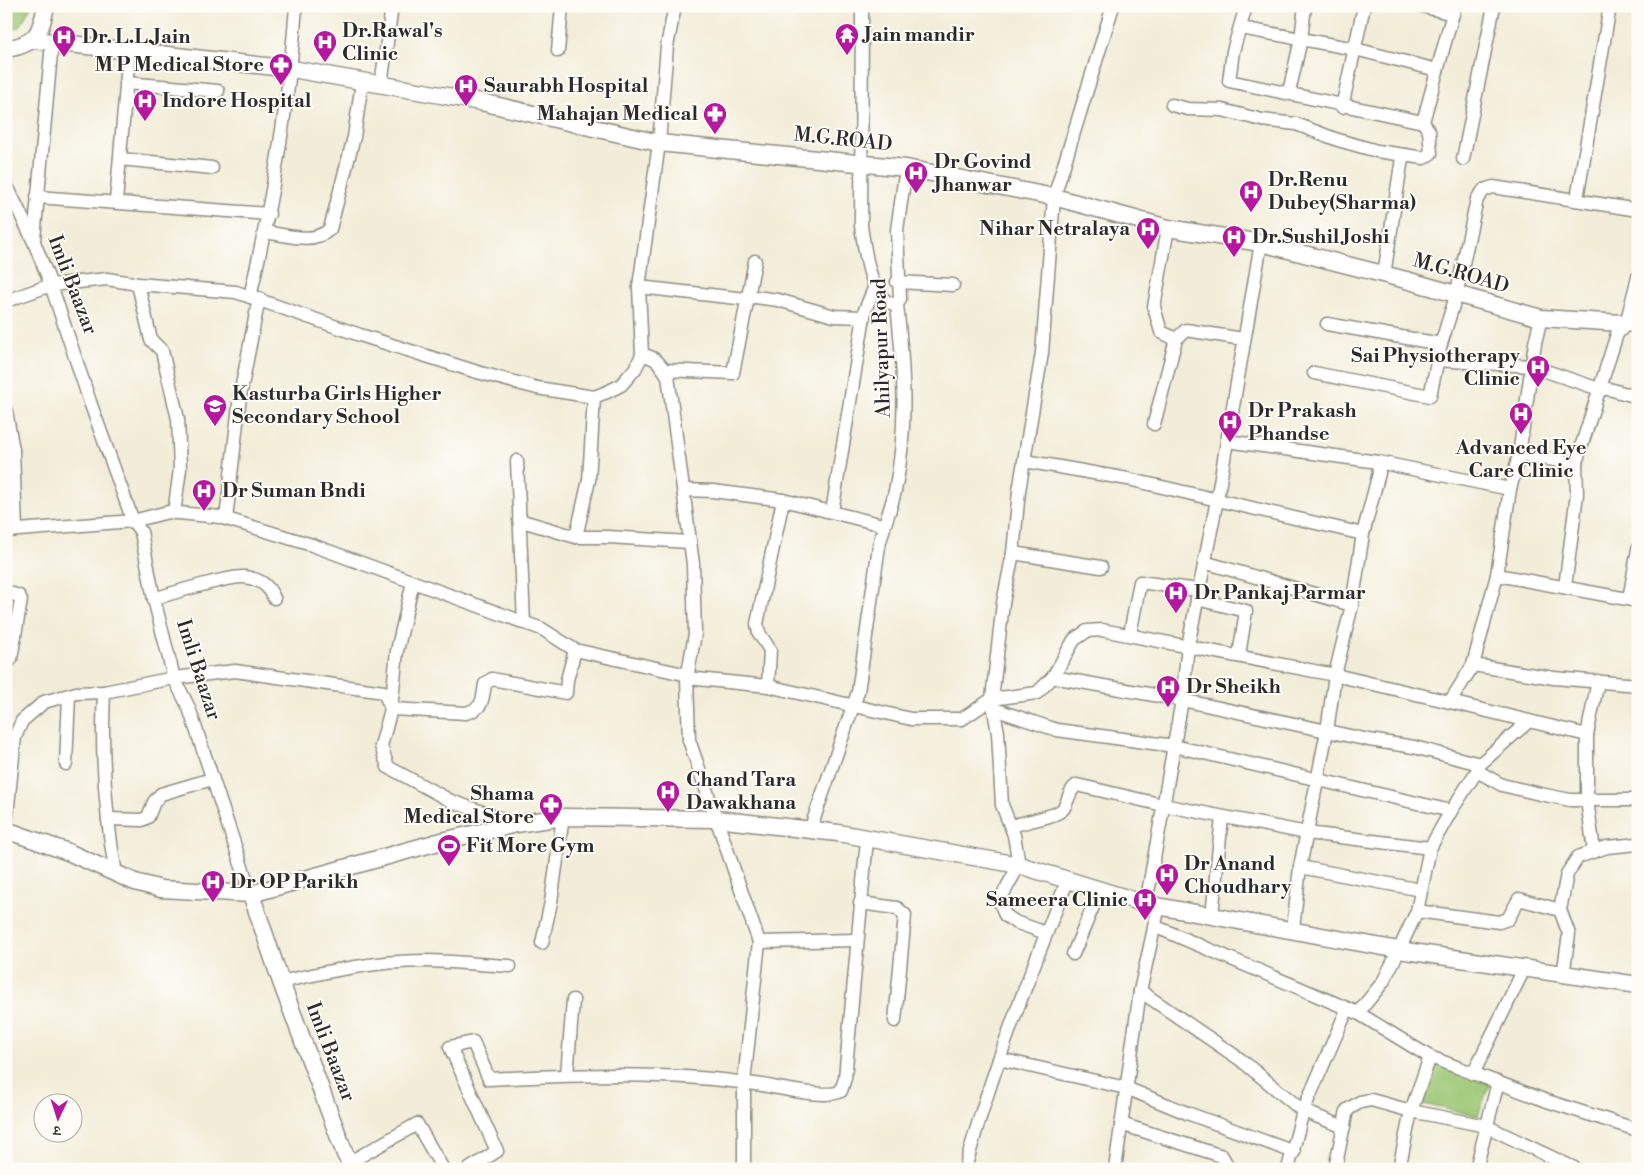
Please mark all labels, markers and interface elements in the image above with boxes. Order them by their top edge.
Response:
place label: Dr.Rawal's Clinic [342,19,443,67]
temple icon: Jain mandir [834,22,860,56]
place label: Jain mandir [861,23,975,48]
hospital icon: Dr. L.L.Jain [51,24,77,58]
place label: Dr. L.L.Jain [82,25,191,50]
hospital icon: Dr.Rawal's Clinic [312,29,338,63]
pharmacy icon: M P Medical Store [268,52,294,86]
place label: M P Medical Store [94,53,264,78]
hospital icon: Saurabh Hospital [453,73,479,107]
place label: Saurabh Hospital [484,74,649,99]
hospital icon: Indore Hospital [132,88,158,122]
place label: Indore Hospital [162,89,312,114]
pharmacy icon: Mahajan Medical [702,101,728,135]
place label: Mahajan Medical [537,102,698,127]
street label: M.G.ROAD [792,122,894,158]
place label: Dr Govind Jhanwar [931,150,1032,198]
hospital icon: Dr Govind Jhanwar [903,160,929,194]
place label: Dr.Renu Dubey(Sharma) [1268,168,1416,216]
hospital icon: Dr.Renu Dubey(Sharma) [1238,179,1264,213]
hospital icon: Nihar Netralaya [1135,216,1161,250]
place label: Nihar Netralaya [979,217,1130,242]
hospital icon: Dr.Sushil Joshi [1221,224,1247,258]
place label: Dr.Sushil Joshi [1252,225,1390,250]
street label: Imli Baazar [42,232,103,339]
street label: M.G.ROAD [1410,248,1512,300]
street label: Ahilyapur Road [867,277,897,419]
place label: Sai Physiotherapy Clinic [1351,344,1521,392]
hospital icon: Sai Physiotherapy Clinic [1525,354,1551,388]
place label: Kasturba Girls Higher Secondary School [232,382,442,430]
school or university icon: Kasturba Girls Higher Secondary School [202,393,228,427]
place label: Dr Prakash Phandse [1248,399,1357,447]
hospital icon: Advanced Eye Care Clinic [1508,401,1534,435]
hospital icon: Dr Prakash Phandse [1217,409,1243,443]
place label: Advanced Eye Care Clinic [1455,436,1587,484]
hospital icon: Dr Suman Bndi [191,478,217,512]
place label: Dr Suman Bndi [222,479,366,504]
hospital icon: Dr Pankaj Parmar [1163,580,1189,614]
place label: Dr Pankaj Parmar [1194,581,1366,606]
street label: Imli Baazar [170,616,226,724]
hospital icon: Dr Sheikh [1155,674,1181,708]
place label: Dr Sheikh [1186,675,1282,700]
place label: Chand Tara Dawakhana [686,768,796,816]
hospital icon: Chand Tara Dawakhana [655,779,681,813]
place label: Shama Medical Store [403,782,534,830]
pharmacy icon: Shama Medical Store [538,792,564,826]
sports icon: Fit More Gym [436,833,462,867]
place label: Fit More Gym [466,834,594,859]
place label: Dr Anand Choudhary [1184,852,1292,900]
hospital icon: Dr Anand Choudhary [1154,862,1180,896]
hospital icon: Dr OP Parikh [200,869,226,903]
place label: Dr OP Parikh [230,870,359,895]
hospital icon: Sameera Clinic [1132,887,1158,921]
place label: Sameera Clinic [986,888,1128,913]
street label: Imli Baazar [300,999,361,1106]
north arrow [32,1092,82,1142]
text: उ [52,1121,62,1139]

